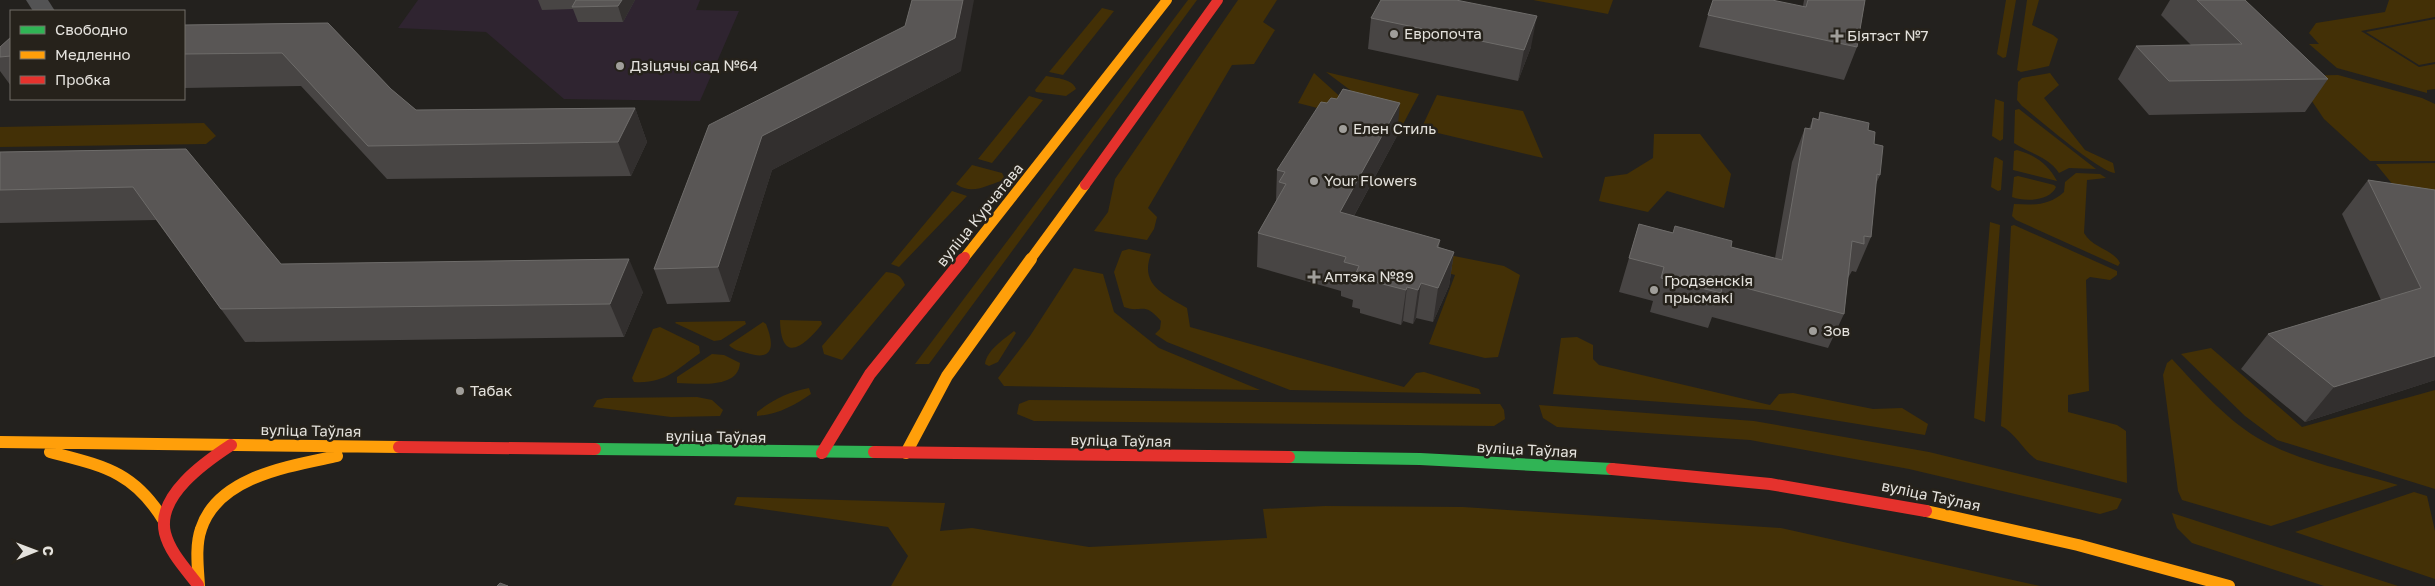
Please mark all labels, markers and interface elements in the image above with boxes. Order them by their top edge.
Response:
legend [10,10,185,100]
text: Свободно [55,20,128,38]
place label: Европочта [1404,24,1482,42]
place label: Біятэст №7 [1847,26,1929,44]
marker: Европочта [1388,28,1400,40]
marker: Біятэст №7 [1831,30,1843,42]
text: Медленно [55,45,131,63]
place label: Дзіцячы сад №64 [630,56,758,74]
marker: Дзіцячы сад №64 [614,60,626,72]
text: Пробка [55,70,110,88]
place label: Елен Стиль [1353,119,1436,137]
marker: Елен Стиль [1337,123,1349,135]
street label: вуліца Курчатава [932,159,1026,270]
place label: Your Flowers [1324,171,1417,189]
marker: Your Flowers [1308,175,1320,187]
place label: Аптэка №89 [1324,267,1414,285]
marker: Аптэка №89 [1308,271,1320,283]
place label: Гродзенскія прысмакі [1664,271,1753,306]
marker: Гродзенскія прысмакі [1648,284,1660,296]
place label: Зов [1823,321,1850,339]
marker: Зов [1807,325,1819,337]
place label: Табак [470,381,513,399]
marker: Табак [454,385,466,397]
street label: вуліца Таўлая [260,420,362,440]
street label: вуліца Таўлая [665,426,767,446]
street label: вуліца Таўлая [1070,430,1172,450]
street label: вуліца Таўлая [1476,437,1578,461]
street label: вуліца Таўлая [1880,476,1982,514]
north arrow [10,526,60,576]
text: С [40,546,57,556]

